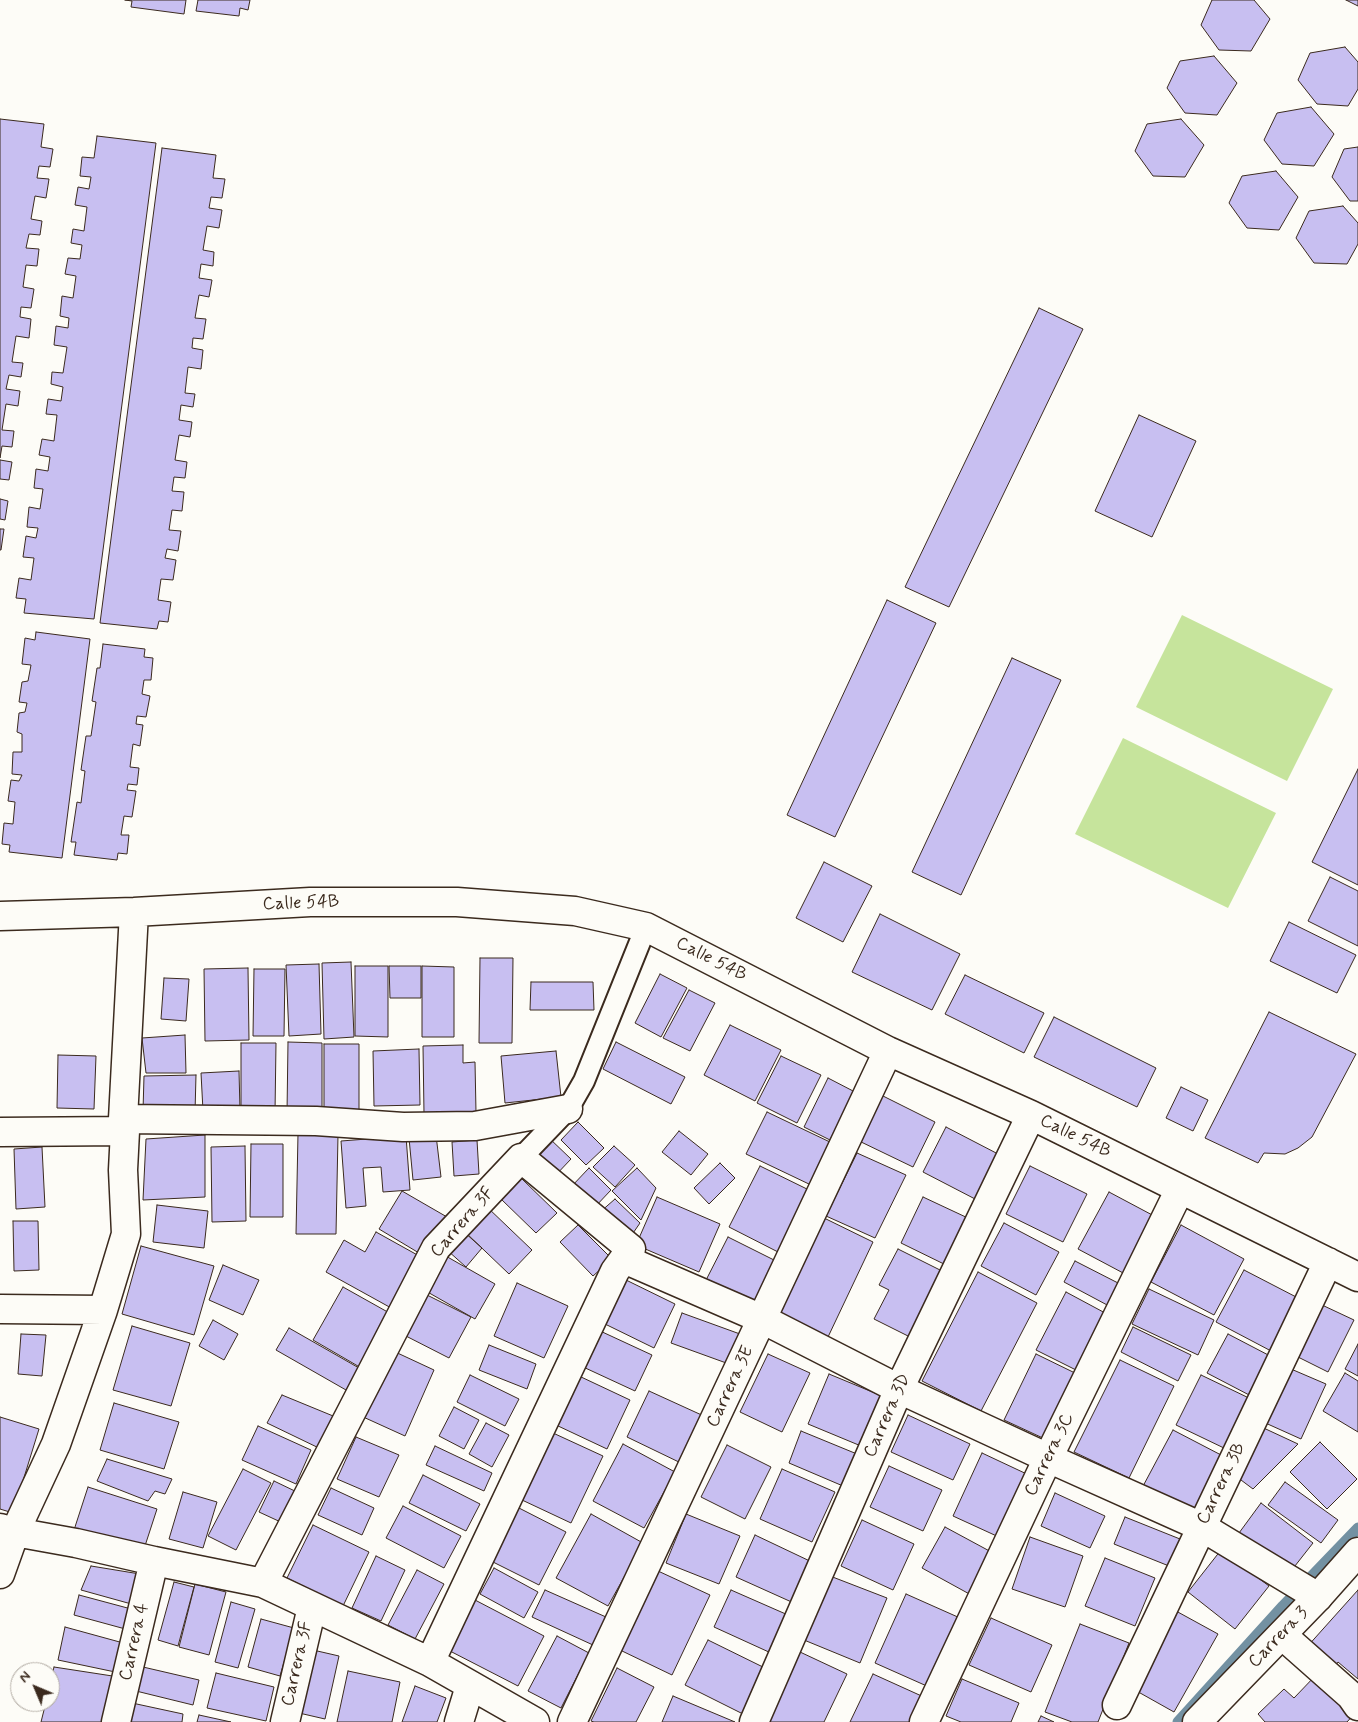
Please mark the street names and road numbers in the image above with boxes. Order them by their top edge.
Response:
street label: Calle 54B [262,892,340,916]
street label: Calle 54B [672,933,750,987]
street label: Calle 54B [1036,1110,1114,1164]
street label: Carrera 3F [426,1183,500,1263]
street label: Carrera 3E [703,1343,759,1431]
street label: Carrera 3D [860,1371,916,1461]
street label: Carrera 3C [1021,1410,1079,1500]
street label: Carrera 3B [1193,1440,1251,1528]
street label: Carrera 4 [116,1601,154,1683]
street label: Carrera 3 [1245,1603,1313,1673]
street label: Carrera 3F [278,1619,318,1709]

